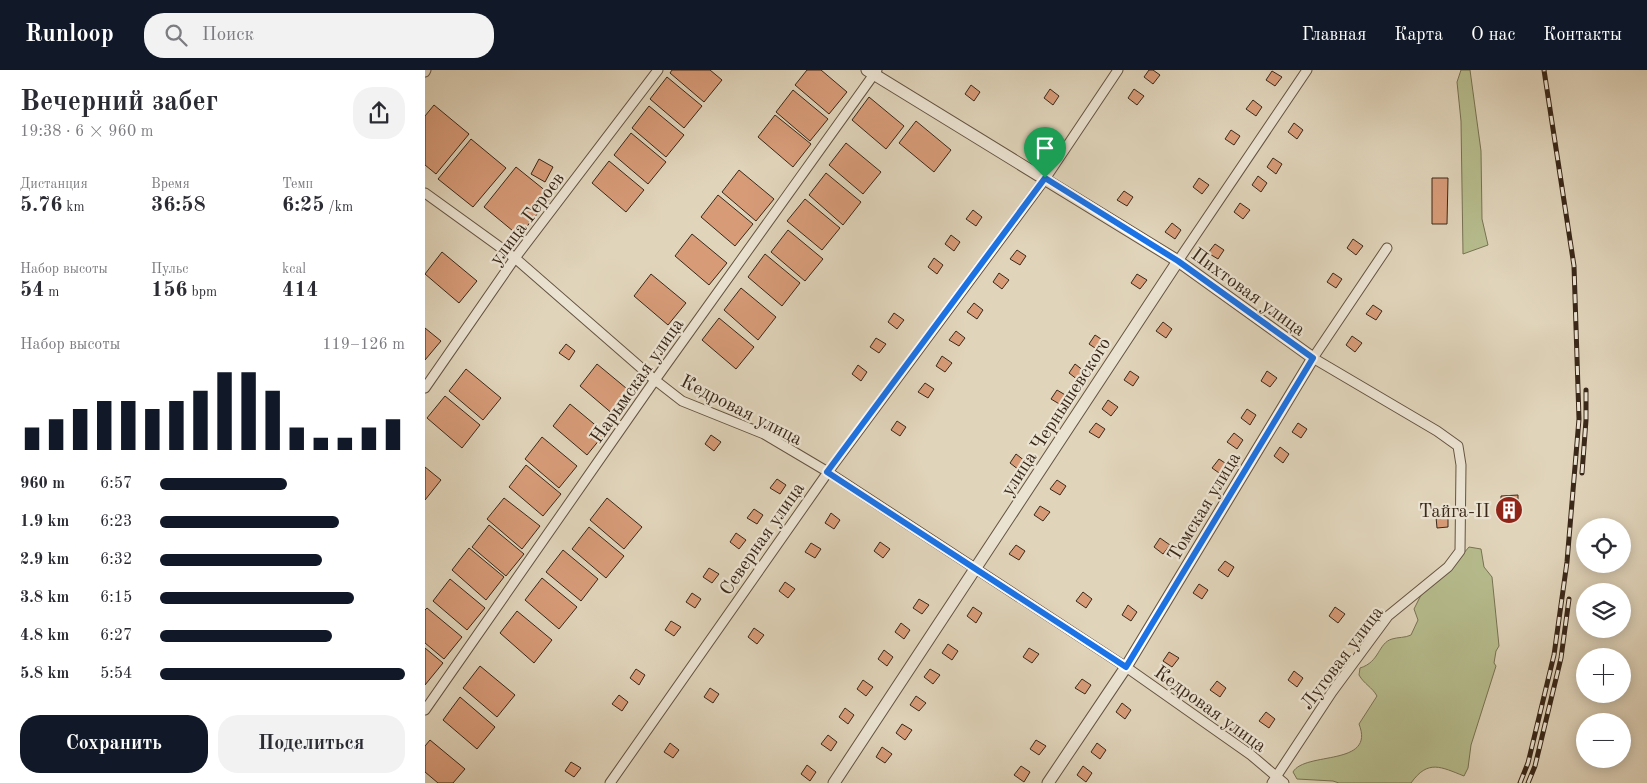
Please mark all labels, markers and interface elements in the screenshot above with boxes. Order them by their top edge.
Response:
search box [144,13,494,58]
icon: search [162,21,190,49]
text: Runloop [25,23,114,47]
text: Поиск [202,26,254,45]
text: Главная [1302,26,1366,44]
text: Карта [1394,26,1443,44]
text: О нас [1471,26,1515,44]
text: Контакты [1543,26,1622,44]
button: share [353,87,405,139]
text: Вечерний забег [20,89,218,117]
text: 19:38 · 6 × 960 m [20,124,153,140]
pin [1024,127,1066,178]
icon: arrive [1031,134,1059,162]
street label: улица Героев [487,170,569,269]
text: Дистанция [20,177,88,191]
text: Время [151,177,190,191]
text: Темп [282,177,313,191]
text: 5.76 [20,195,62,216]
text: 36:58 [151,195,206,216]
text: 6:25 [282,195,324,216]
text: km [62,200,85,214]
text: /km [324,200,353,214]
street label: Пихтовая улица [1187,245,1309,341]
text: Набор высоты [20,262,108,276]
text: Пульс [151,262,188,276]
text: kcal [282,262,306,276]
text: 54 [20,280,44,301]
text: 156 [151,280,188,301]
text: 414 [282,280,319,301]
text: m [44,285,59,299]
text: bpm [188,285,217,299]
street label: Нарымская улица [588,315,689,447]
street label: улица Чернышевского [999,335,1115,500]
text: Набор высоты [20,337,120,353]
text: 119–126 m [322,337,405,353]
street label: Кедровая улица [677,372,805,450]
street label: Томская улица [1165,449,1245,565]
text: 960 m [20,476,65,492]
text: 6:57 [100,476,132,492]
street label: Северная улица [717,479,809,599]
building icon: Тайга-II [1494,495,1524,525]
place label: Тайга-II [1419,503,1490,522]
text: 1.9 km [20,514,69,530]
text: 6:23 [100,514,132,530]
map controls [1576,518,1631,768]
button: locate [1576,518,1631,573]
text: 2.9 km [20,552,69,568]
text: 6:32 [100,552,132,568]
button: layers [1576,583,1631,638]
text: 3.8 km [20,590,69,606]
text: 6:15 [100,590,132,606]
street label: Луговая улица [1298,603,1388,714]
text: 4.8 km [20,628,69,644]
text: 6:27 [100,628,132,644]
button: + [1576,648,1631,703]
street label: Кедровая улица [1150,663,1270,757]
text: 5.8 km [20,666,69,682]
text: 5:54 [100,666,132,682]
button: − [1576,713,1631,768]
button: Сохранить [20,715,208,773]
button: Поделиться [218,715,405,773]

